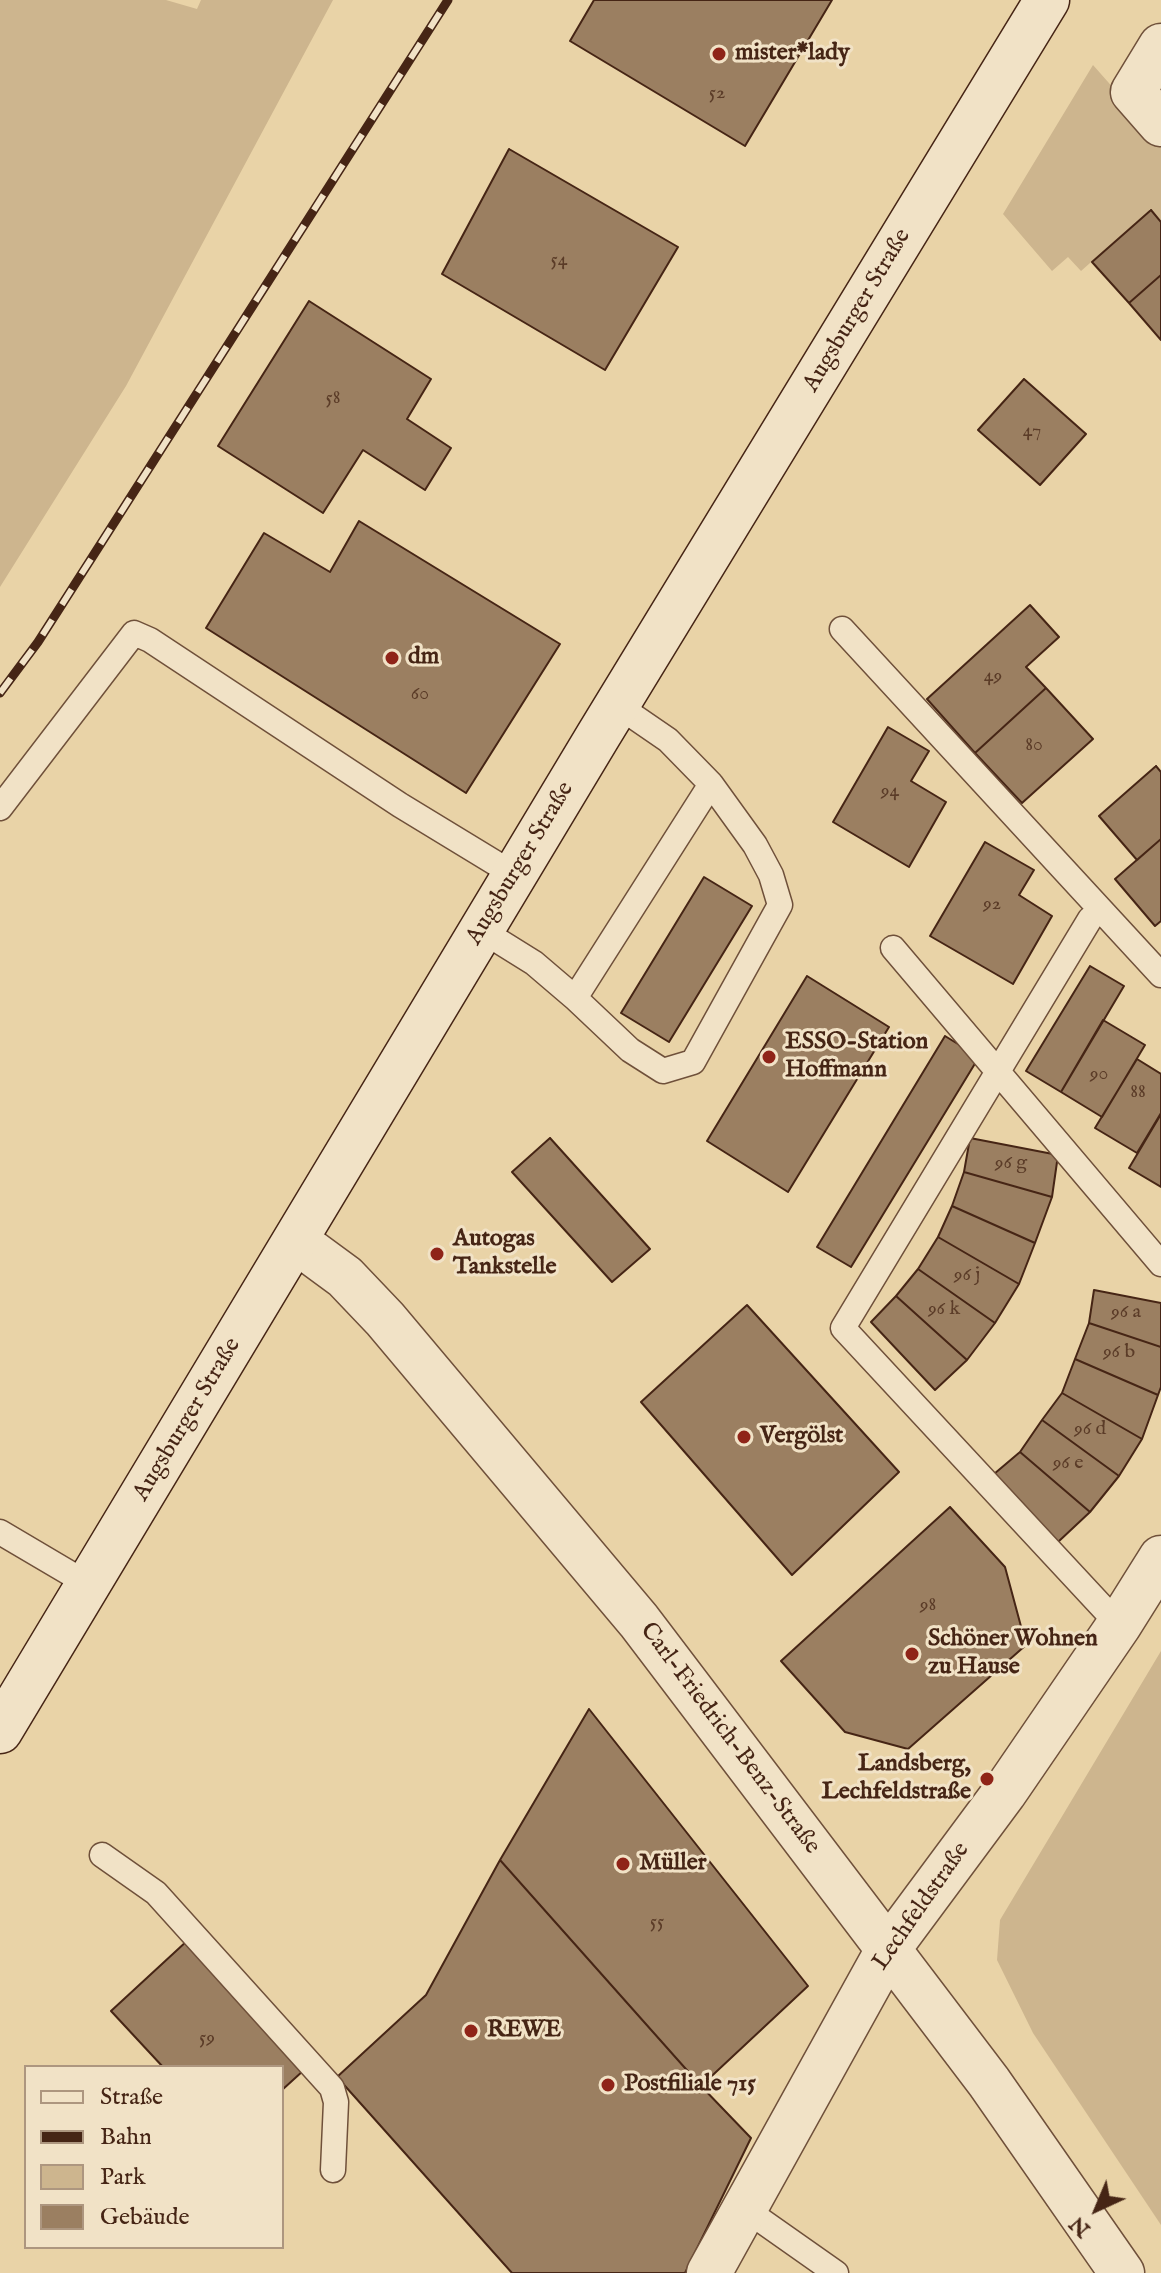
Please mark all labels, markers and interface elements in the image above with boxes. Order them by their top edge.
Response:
place label: mister*lady [735,40,850,68]
marker: mister*lady [710,45,728,63]
house number: 52 [709,82,725,106]
street label: Augsburger Straße [798,224,918,398]
house number: 54 [551,249,567,273]
house number: 58 [325,387,341,411]
house number: 47 [1023,420,1041,444]
place label: dm [408,644,439,672]
marker: dm [383,649,401,667]
house number: 49 [984,665,1002,689]
house number: 60 [411,683,429,707]
house number: 80 [1025,734,1043,758]
street label: Augsburger Straße [461,777,581,951]
house number: 94 [881,780,899,804]
house number: 92 [983,893,1001,917]
place label: ESSO-Station Hoffmann [785,1029,928,1085]
marker: ESSO-Station Hoffmann [760,1048,778,1066]
house number: 90 [1090,1063,1108,1087]
house number: 88 [1130,1081,1146,1105]
house number: 96 g [995,1152,1027,1176]
place label: Autogas Tankstelle [453,1226,556,1282]
marker: Autogas Tankstelle [428,1245,446,1263]
house number: 96 j [954,1264,980,1288]
house number: 96 k [928,1298,960,1322]
house number: 96 a [1111,1301,1141,1325]
street label: Augsburger Straße [128,1333,248,1507]
house number: 96 b [1103,1341,1135,1365]
house number: 96 d [1074,1418,1106,1442]
place label: Vergölst [760,1423,843,1451]
marker: Vergölst [735,1428,753,1446]
house number: 96 e [1053,1452,1083,1476]
house number: 98 [920,1594,936,1618]
street label: Carl-Friedrich-Benz-Straße [633,1618,825,1860]
place label: Schöner Wohnen zu Hause [928,1626,1098,1682]
marker: Schöner Wohnen zu Hause [903,1645,921,1663]
place label: Landsberg, Lechfeldstraße [821,1751,971,1807]
marker: Landsberg, Lechfeldstraße [978,1770,996,1788]
street label: Lechfeldstraße [867,1838,977,1976]
place label: Müller [639,1850,707,1878]
marker: Müller [614,1855,632,1873]
house number: 55 [650,1911,664,1935]
place label: REWE [487,2017,561,2045]
marker: REWE [462,2022,480,2040]
house number: 59 [199,2027,215,2051]
legend [24,2065,284,2249]
place label: Postfiliale 715 [624,2071,756,2099]
marker: Postfiliale 715 [599,2076,617,2094]
text: Straße [100,2082,163,2113]
text: Bahn [100,2122,152,2153]
text: Park [100,2162,146,2193]
north arrow [1057,2169,1137,2249]
text: Gebäude [100,2202,190,2233]
text: N [1064,2210,1097,2243]

